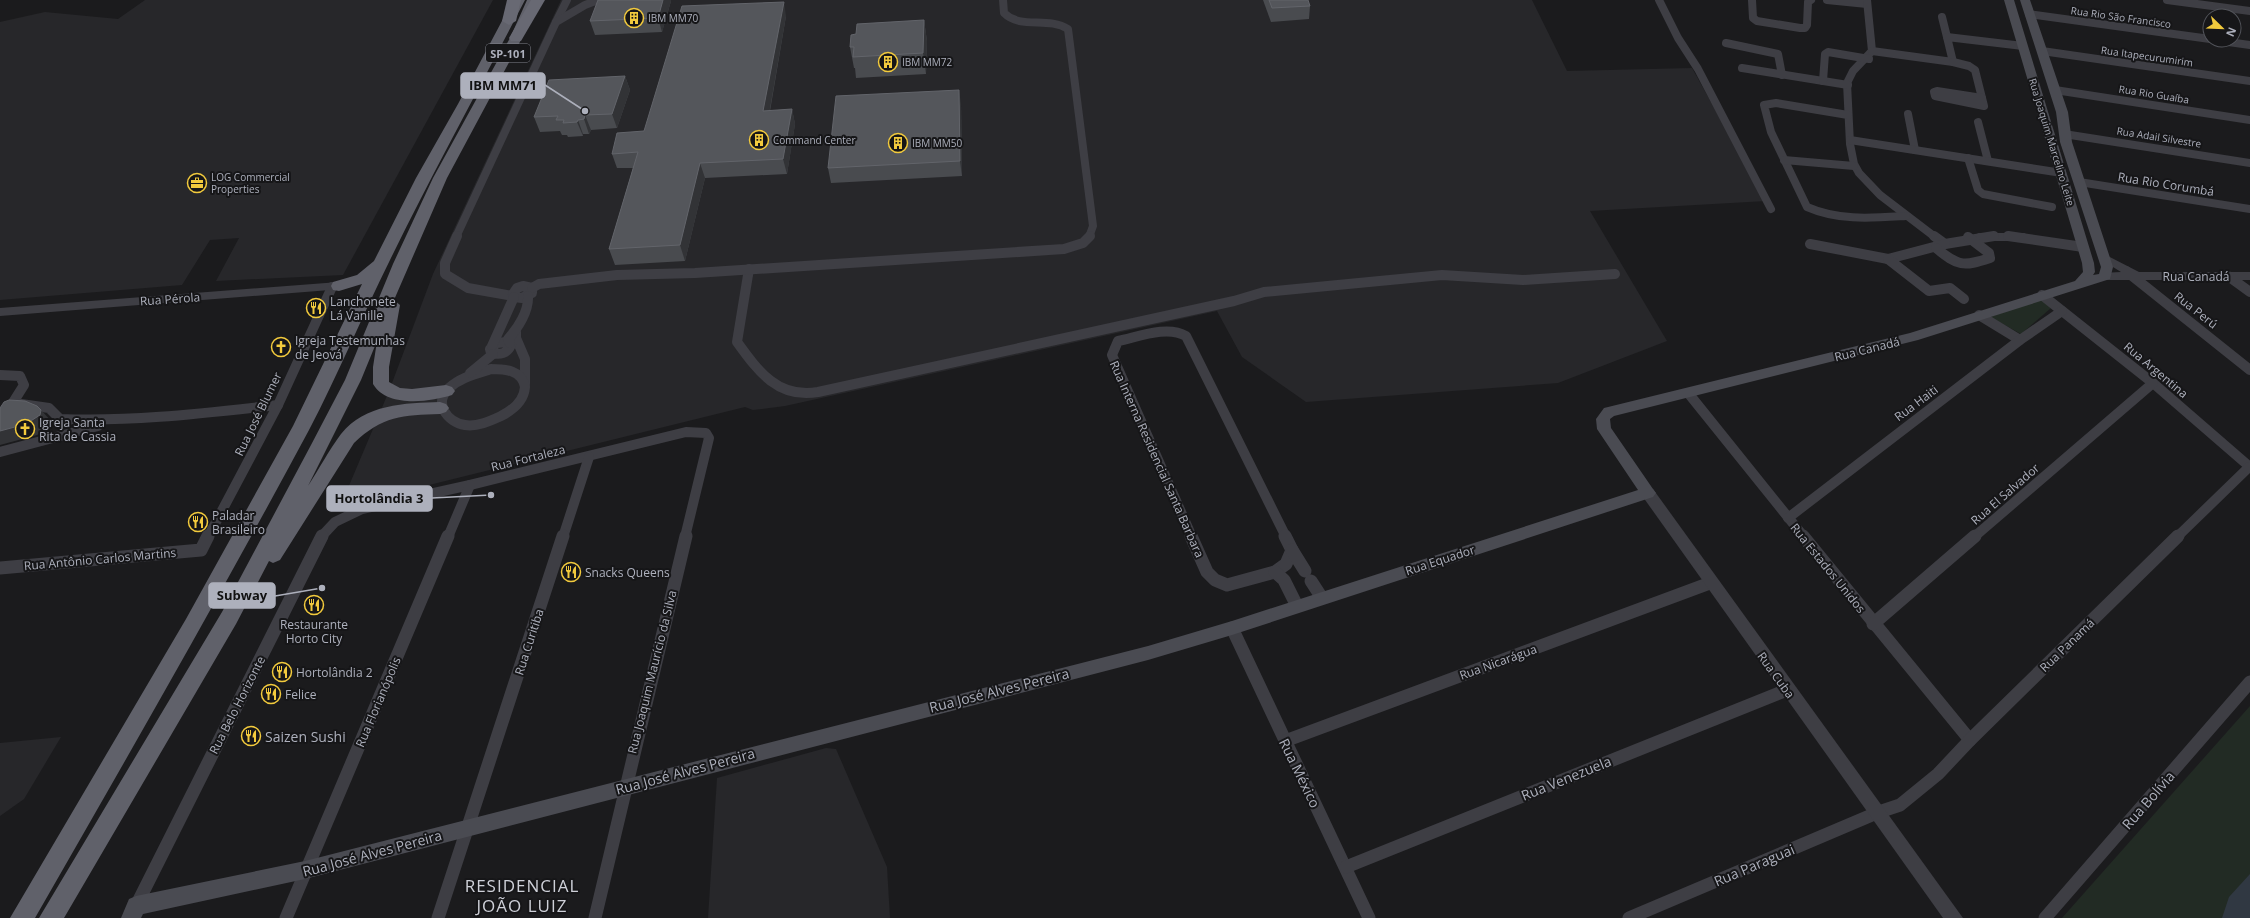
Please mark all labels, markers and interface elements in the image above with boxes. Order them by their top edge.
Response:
street label: Rua Rio São Francisco [2070,3,2172,31]
building icon: IBM MM70 [623,7,645,29]
north arrow [2202,8,2242,48]
place label: IBM MM70 [648,11,699,25]
text: N [2223,25,2240,39]
street label: Rua Itapecurumirim [2100,43,2194,69]
road number: SP-101 [486,44,530,62]
building icon: IBM MM72 [877,51,899,73]
place label: IBM MM72 [902,55,953,69]
callout: IBM MM71 [461,73,545,98]
text: IBM MM71 [469,76,537,94]
street label: Rua Joaquim Marcelino Leite [2026,76,2078,208]
street label: Rua Rio Guaíba [2118,82,2190,106]
street label: Rua Adail Silvestre [2116,123,2203,151]
building icon: Command Center [748,129,770,151]
building icon: IBM MM50 [887,132,909,154]
place label: Command Center [773,133,856,147]
place label: IBM MM50 [912,136,963,150]
street label: Rua Rio Corumbá [2117,168,2215,200]
place label: LOG Commercial Properties [211,170,290,196]
office icon: LOG Commercial Properties [186,172,208,194]
street label: Rua Canadá [2163,268,2229,285]
street label: Rua Pérola [139,288,201,310]
street label: Rua Perú [2171,288,2221,332]
place label: Lanchonete Lá Vanille [330,293,396,324]
restaurant icon: Lanchonete Lá Vanille [305,297,327,319]
place label: Igreja Testemunhas de Jeová [295,332,405,363]
street label: Rua Canadá [1833,333,1901,365]
church icon: Igreja Testemunhas de Jeová [270,336,292,358]
street label: Rua Argentina [2120,338,2192,402]
street label: Rua Interna Residencial Santa Barbara [1106,358,1208,560]
street label: Rua José Blumer [230,369,286,459]
street label: Rua Haiti [1891,381,1941,425]
place label: Igreja Santa Rita de Cassia [39,414,116,445]
church icon: Igreja Santa Rita de Cassia [14,418,36,440]
street label: Rua Fortaleza [489,441,567,475]
street label: Rua El Salvador [1967,459,2043,529]
callout: Hortolândia 3 [327,486,432,511]
text: Hortolândia 3 [335,489,423,507]
place label: Paladar Brasileiro [212,507,265,538]
restaurant icon: Paladar Brasileiro [187,511,209,533]
street label: Rua Estados Unidos [1787,520,1870,617]
street label: Rua Equador [1403,541,1477,579]
street label: Rua Antônio Carlos Martins [23,544,177,574]
restaurant icon: Snacks Queens [560,561,582,583]
place label: Snacks Queens [585,564,670,581]
callout: Subway [209,583,275,608]
text: Subway [217,586,268,604]
street label: Rua Joaquim Maurício da Silva [623,588,681,756]
restaurant icon: Restaurante Horto City [303,594,325,616]
street label: Rua Curitiba [510,607,548,677]
street label: Rua Panamá [2036,614,2098,676]
place label: Restaurante Horto City [280,616,348,647]
street label: Rua Nicarágua [1457,640,1539,684]
street label: Rua Cuba [1753,648,1799,702]
street label: Rua Belo Horizonte [205,653,269,757]
street label: Rua Florianópolis [351,654,405,750]
restaurant icon: Hortolândia 2 [271,661,293,683]
street label: Rua José Alves Pereira [927,663,1071,717]
place label: Hortolândia 2 [296,664,373,681]
restaurant icon: Felice [260,683,282,705]
place label: Felice [285,686,317,703]
restaurant icon: Saizen Sushi [240,725,262,747]
place label: Saizen Sushi [265,727,346,746]
street label: Rua México [1275,735,1325,811]
street label: Rua José Alves Pereira [613,743,757,799]
street label: Rua Venezuela [1518,751,1614,805]
street label: Rua Bolívia [2117,767,2179,833]
street label: Rua José Alves Pereira [300,825,444,881]
street label: Rua Paraguai [1711,839,1797,891]
district label: RESIDENCIAL JOÃO LUIZ [465,874,579,917]

